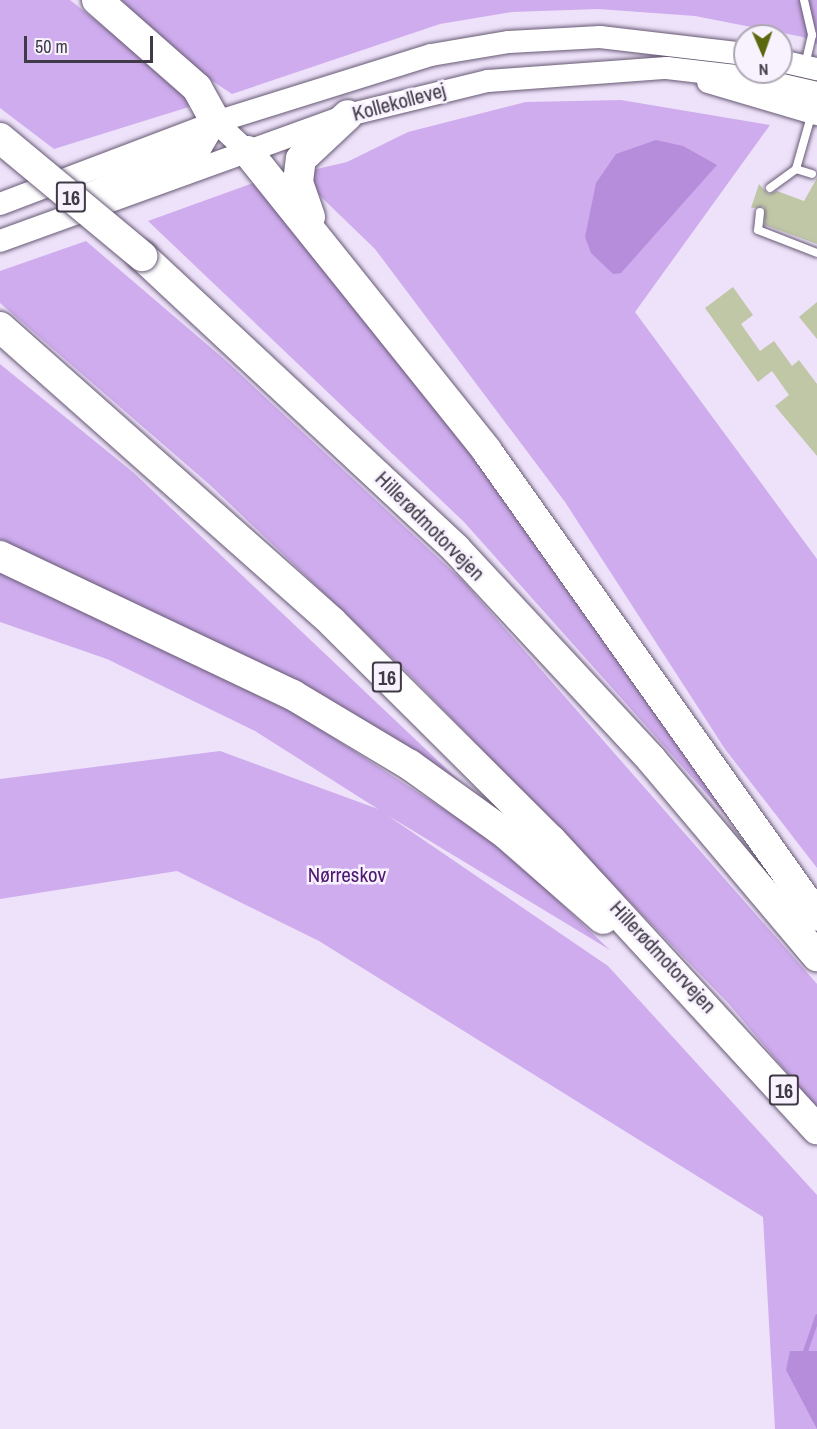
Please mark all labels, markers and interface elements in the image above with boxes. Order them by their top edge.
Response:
scale bar [27,24,156,62]
north arrow [733,24,793,84]
text: 50 m [35,34,68,59]
text: N [758,59,769,81]
street label: Kollekollevej [350,77,448,127]
road number: 16 [54,180,88,214]
street label: Hillerødmotorvejen [370,466,490,586]
road number: 16 [370,660,404,694]
park label: Nørreskov [308,862,386,888]
street label: Hillerødmotorvejen [605,896,721,1018]
road number: 16 [768,1073,800,1107]

